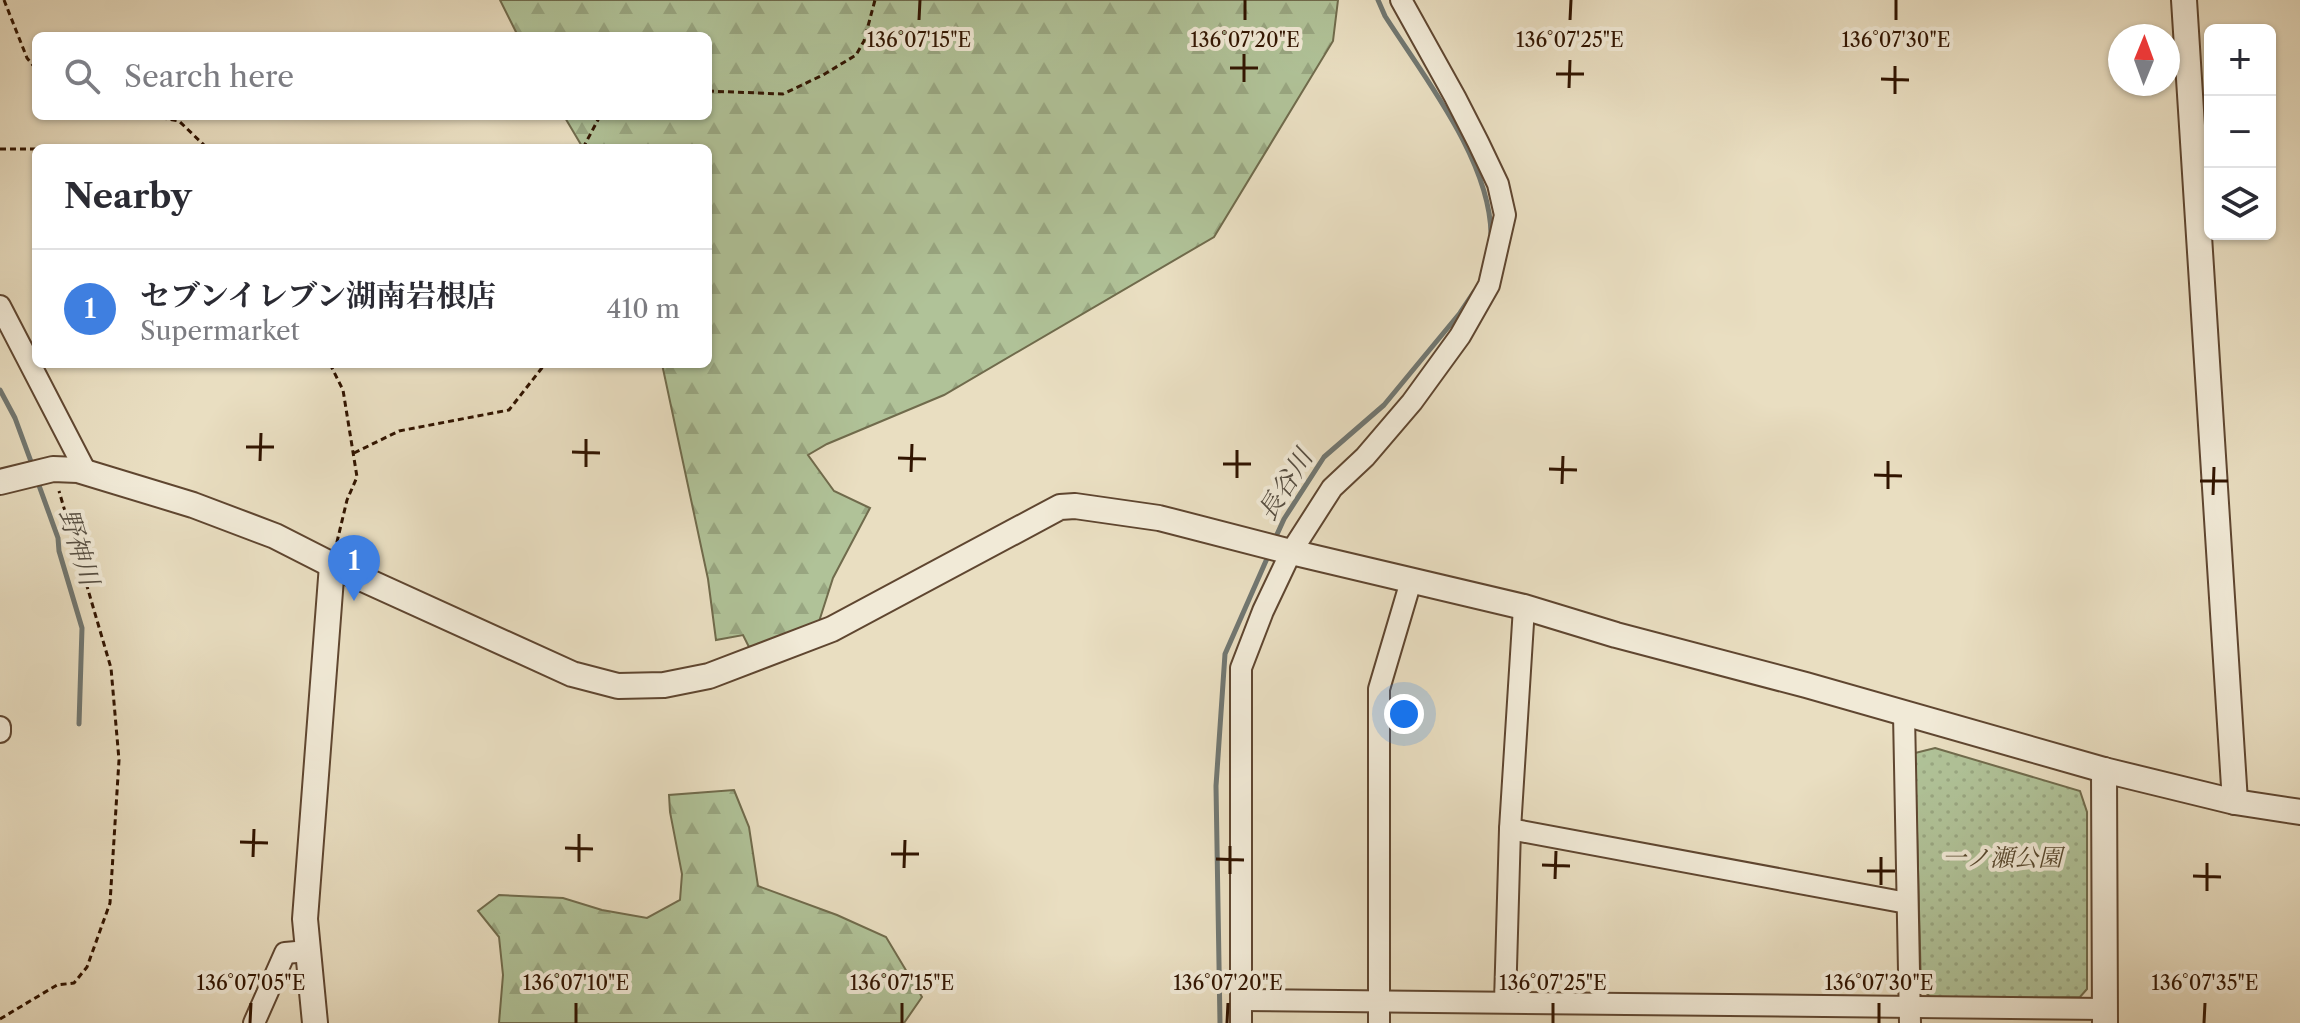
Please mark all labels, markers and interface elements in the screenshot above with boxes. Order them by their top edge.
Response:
north arrow [2108,24,2180,96]
map controls [2204,24,2276,240]
button: + [2204,24,2276,96]
text: 136°07'15"E [867,28,971,52]
text: 136°07'20"E [1190,28,1300,52]
text: 136°07'25"E [1516,28,1624,52]
text: 136°07'30"E [1841,28,1951,52]
search box [32,32,712,120]
icon: search [60,54,104,98]
text: Search here [124,58,294,95]
button: − [2204,96,2276,168]
button: layers [2204,168,2276,240]
text: Nearby [64,175,192,217]
text: セブンイレブン湖南岩根店 [140,277,496,314]
text: 1 [84,293,96,325]
text: 410 m [606,293,680,325]
text: Supermarket [140,315,300,347]
water label: 長谷川 [1251,441,1321,527]
water label: 野神川 [52,505,107,592]
pin: 1 [328,535,380,601]
your location [1384,694,1424,734]
park label: 一ノ瀬公園 [1942,843,2066,872]
text: 136°07'05"E [197,971,305,995]
text: 136°07'10"E [523,971,629,995]
text: 136°07'15"E [850,971,954,995]
text: 136°07'20"E [1173,971,1283,995]
text: 136°07'25"E [1499,971,1607,995]
text: 136°07'30"E [1824,971,1934,995]
text: 136°07'35"E [2151,971,2259,995]

